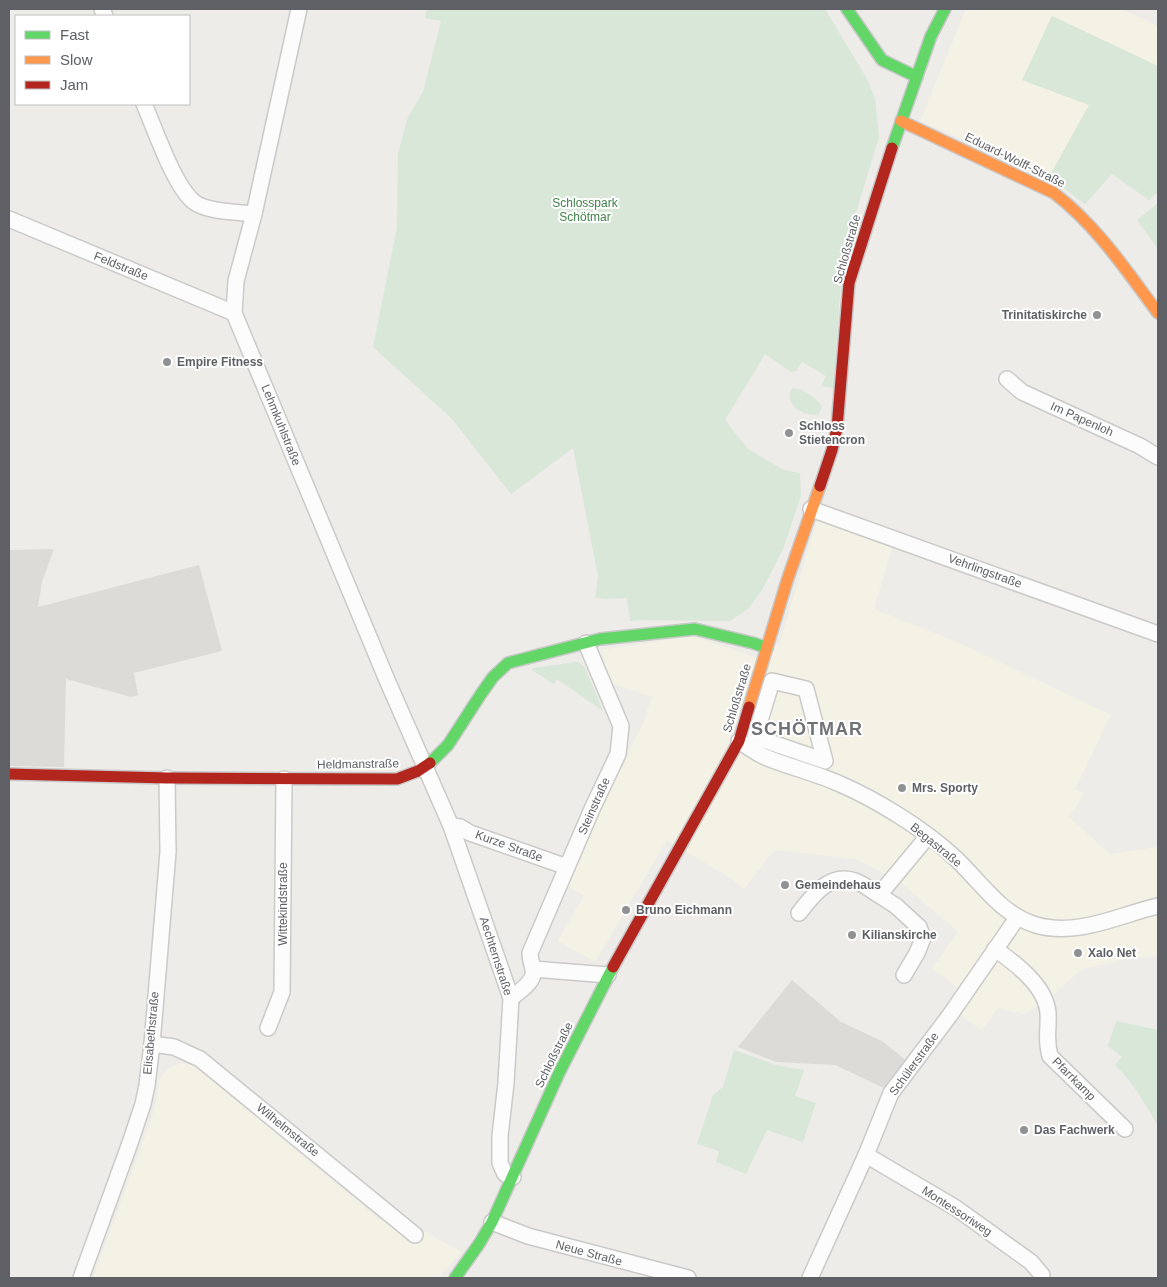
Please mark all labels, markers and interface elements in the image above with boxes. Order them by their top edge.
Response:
legend [15,15,190,105]
text: Fast [60,26,90,43]
text: Slow [60,51,93,68]
text: Jam [60,76,88,93]
street label: Eduard-Wolff-Straße [963,130,1068,190]
park label: Schlosspark Schötmar [552,196,619,224]
street label: Schloßstraße [830,212,864,285]
street label: Feldstraße [92,249,151,283]
place label: Trinitatiskirche [1002,308,1087,322]
marker: Trinitatiskirche [1091,309,1103,321]
place label: Empire Fitness [177,355,263,369]
marker: Empire Fitness [161,356,173,368]
street label: Lehmkuhlstraße [258,382,304,468]
street label: Im Papenloh [1048,399,1116,439]
place label: Schloss Stietencron [799,419,865,447]
marker: Schloss Stietencron [783,427,795,439]
street label: Vehrlingstraße [946,551,1024,591]
street label: Schloßstraße [720,662,754,734]
district label: SCHÖTMAR [751,719,863,739]
street label: Heldmanstraße [317,756,399,772]
street label: Steinstraße [575,775,613,837]
place label: Mrs. Sporty [912,781,978,795]
marker: Mrs. Sporty [896,782,908,794]
street label: Begastraße [907,820,965,870]
street label: Kurze Straße [473,827,545,865]
street label: Wittekindstraße [276,862,290,946]
place label: Gemeindehaus [795,878,881,892]
marker: Gemeindehaus [779,879,791,891]
place label: Bruno Eichmann [636,903,732,917]
marker: Bruno Eichmann [620,904,632,916]
street label: Aechternstraße [477,915,515,997]
place label: Kilianskirche [862,928,937,942]
marker: Kilianskirche [846,929,858,941]
place label: Xalo Net [1088,946,1136,960]
marker: Xalo Net [1072,947,1084,959]
street label: Elisabethstraße [140,991,162,1075]
street label: Schloßstraße [532,1020,576,1090]
street label: Schülerstraße [886,1029,942,1098]
street label: Pfarrkamp [1049,1054,1099,1104]
street label: Wilhelmstraße [254,1100,322,1160]
place label: Das Fachwerk [1034,1123,1115,1137]
marker: Das Fachwerk [1018,1124,1030,1136]
street label: Montessoriweg [919,1183,995,1239]
street label: Neue Straße [554,1237,624,1269]

